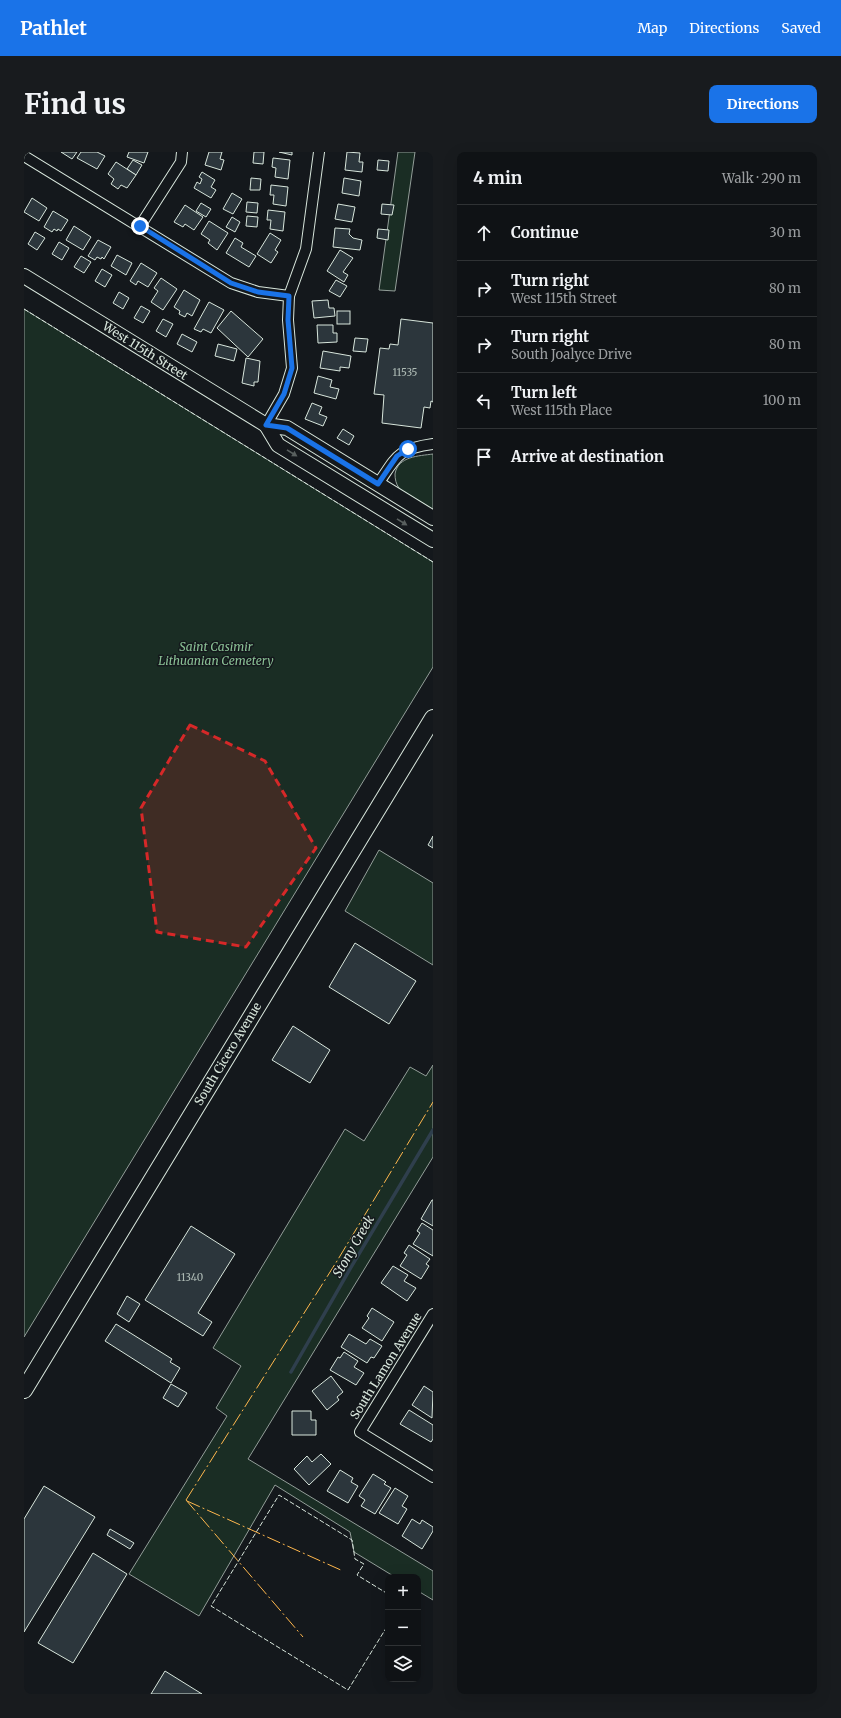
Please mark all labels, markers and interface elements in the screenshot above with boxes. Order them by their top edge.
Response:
text: Pathlet [20,16,87,40]
text: Map [637,19,667,37]
text: Directions [689,19,759,37]
text: Saved [781,19,821,37]
button: Directions [709,85,817,123]
text: Find us [24,86,126,122]
text: 4 min [473,167,522,189]
text: Walk · 290 m [722,170,801,187]
route end [131,217,149,235]
icon: ahead [473,222,495,244]
text: Continue [511,223,579,242]
text: 30 m [769,224,801,241]
text: Turn right [511,271,589,290]
icon: right [473,278,495,300]
text: 80 m [769,280,801,297]
text: West 115th Street [511,290,617,307]
street label: West 115th Street [99,318,191,383]
text: Turn right [511,327,589,346]
icon: right [473,334,495,356]
text: 80 m [769,336,801,353]
text: South Joalyce Drive [511,346,632,363]
house number: 11535 [393,366,418,379]
text: Turn left [511,383,577,402]
icon: left [473,390,495,412]
text: 100 m [763,392,801,409]
text: West 115th Place [511,402,612,419]
route start [399,440,417,458]
icon: arrive [473,446,495,468]
text: Arrive at destination [511,447,664,466]
one-way arrow [286,450,298,457]
one-way arrow [397,518,408,525]
park label: Saint Casimir Lithuanian Cemetery [158,639,274,668]
street label: South Cicero Avenue [191,999,264,1108]
water label: Stony Creek [329,1212,378,1280]
house number: 11340 [177,1271,203,1284]
street label: South Lamon Avenue [347,1310,425,1422]
map controls [385,1574,421,1682]
button: + [385,1574,421,1610]
button: − [385,1610,421,1646]
button: layers [385,1646,421,1682]

